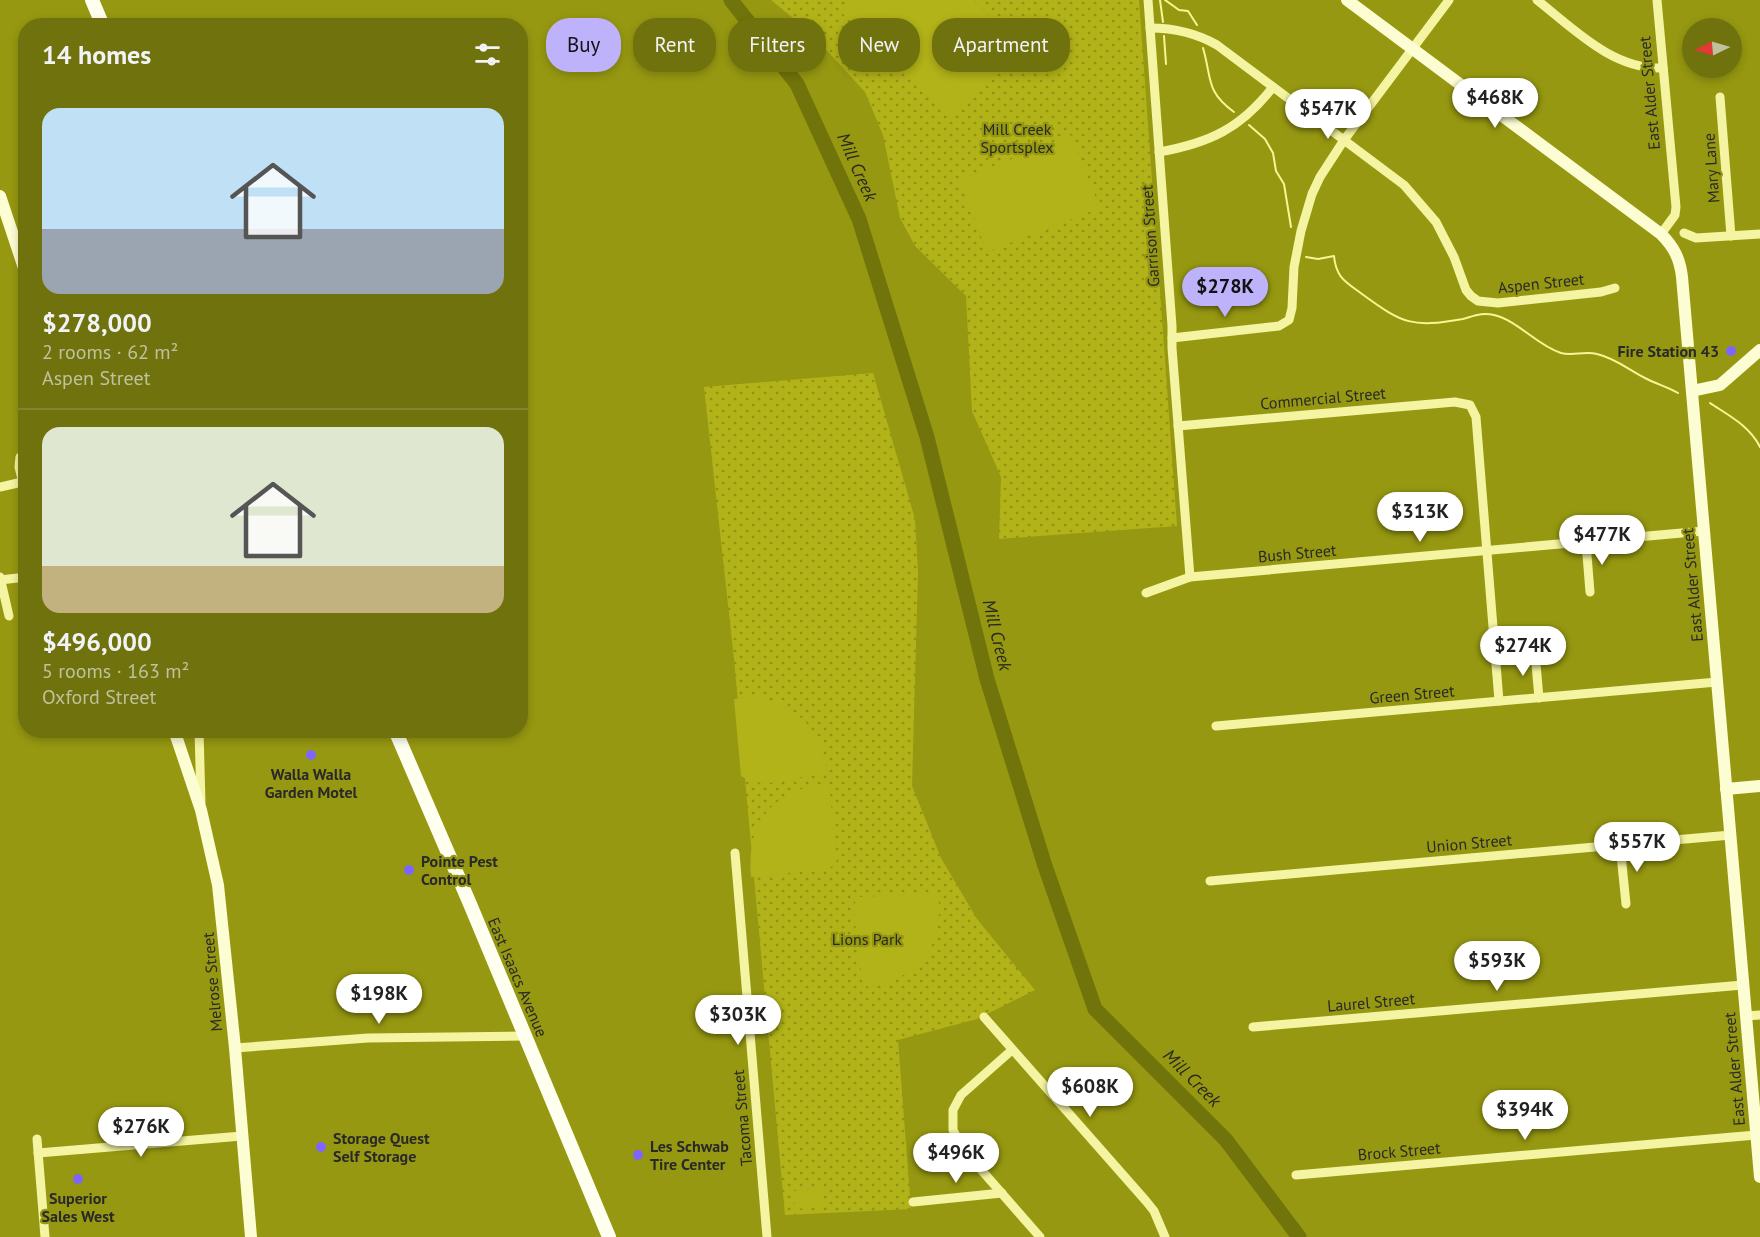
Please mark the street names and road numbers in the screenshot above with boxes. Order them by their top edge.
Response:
street label: East Alder Street [1634,35,1664,151]
street label: Mary Lane [1699,132,1723,204]
street label: Garrison Street [1136,184,1164,288]
street label: Aspen Street [1497,268,1586,297]
street label: Commercial Street [1259,382,1387,413]
street label: East Alder Street [1677,527,1707,643]
street label: Bush Street [1257,540,1338,566]
street label: Green Street [1369,680,1456,708]
street label: Union Street [1425,829,1513,857]
street label: East Isaacs Avenue [484,914,552,1040]
street label: Melrose Street [198,931,226,1032]
street label: Laurel Street [1326,988,1416,1016]
street label: East Alder Street [1719,1011,1749,1127]
street label: Tacoma Street [728,1068,756,1167]
street label: Brock Street [1357,1137,1442,1165]

